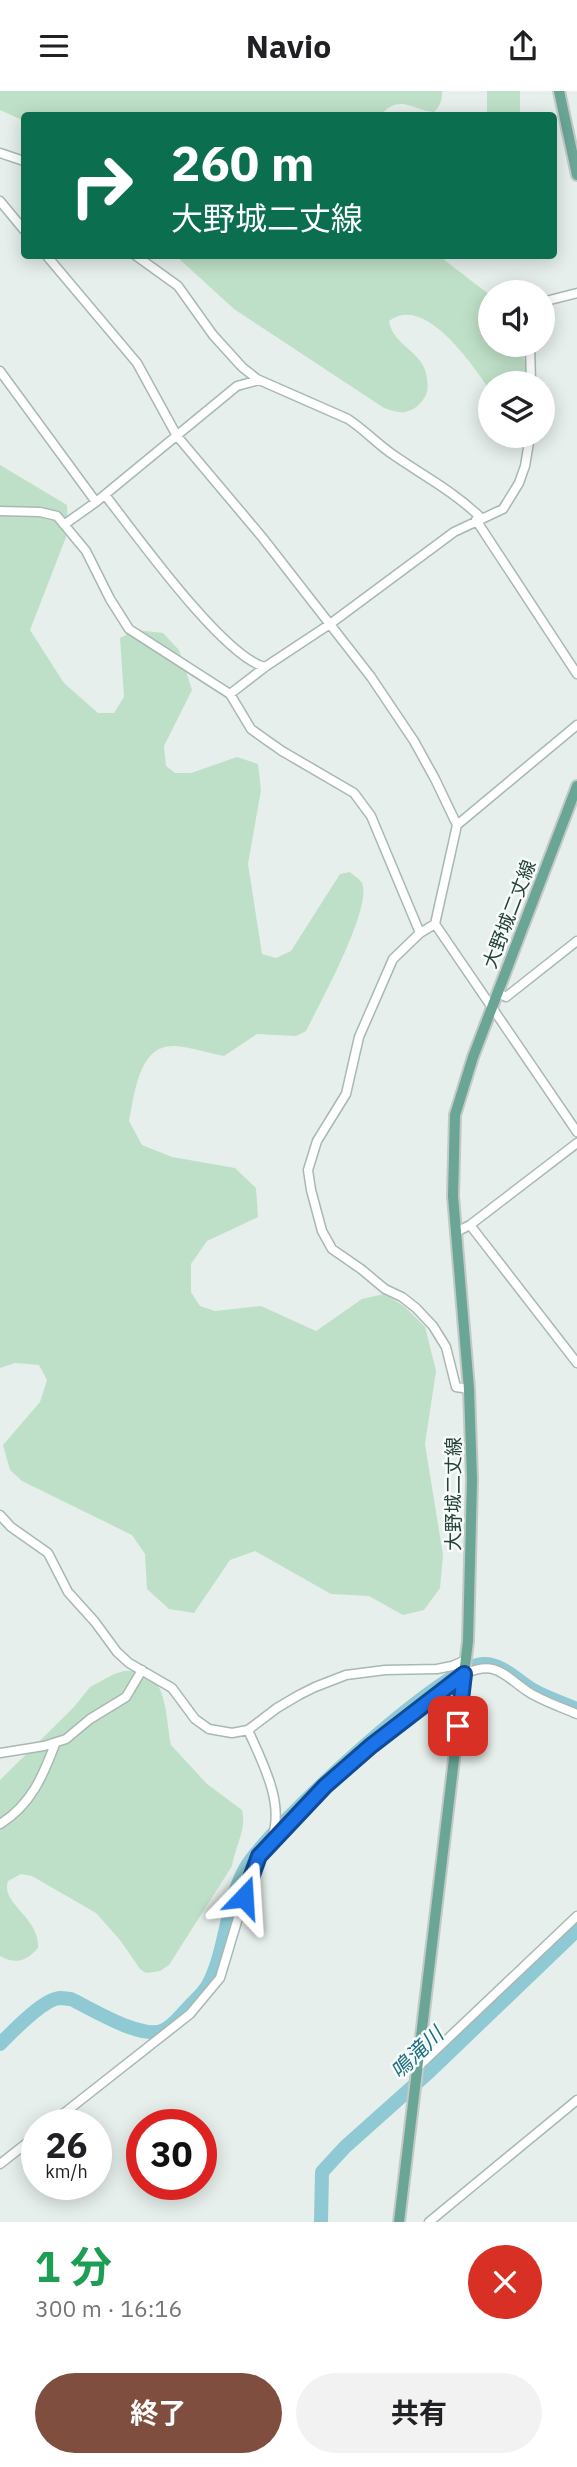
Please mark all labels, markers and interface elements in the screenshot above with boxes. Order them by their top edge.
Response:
text: Navio [246,25,331,67]
icon: menu [35,27,73,65]
icon: share [504,27,542,65]
text: 260 m [171,131,315,194]
icon: right [56,140,147,231]
text: 大野城二丈線 [171,197,363,239]
map controls [478,280,555,448]
button: sound [478,280,555,357]
button: layers [478,371,555,448]
street label: 大野城二丈線 [477,856,541,972]
street label: 大野城二丈線 [441,1437,465,1551]
pin [428,1696,488,1756]
icon: arrive [439,1707,477,1745]
position arrow [207,1860,281,1934]
water label: 鳴滝川 [384,2019,450,2084]
speed limit sign: 30 [126,2109,217,2200]
text: 26 [45,2122,88,2168]
text: km/h [45,2160,88,2183]
text: 1 分 [35,2239,112,2294]
button: close [468,2245,542,2319]
text: 300 m · 16:16 [35,2293,182,2323]
button: 終了 [35,2373,282,2453]
button: 共有 [296,2373,542,2453]

